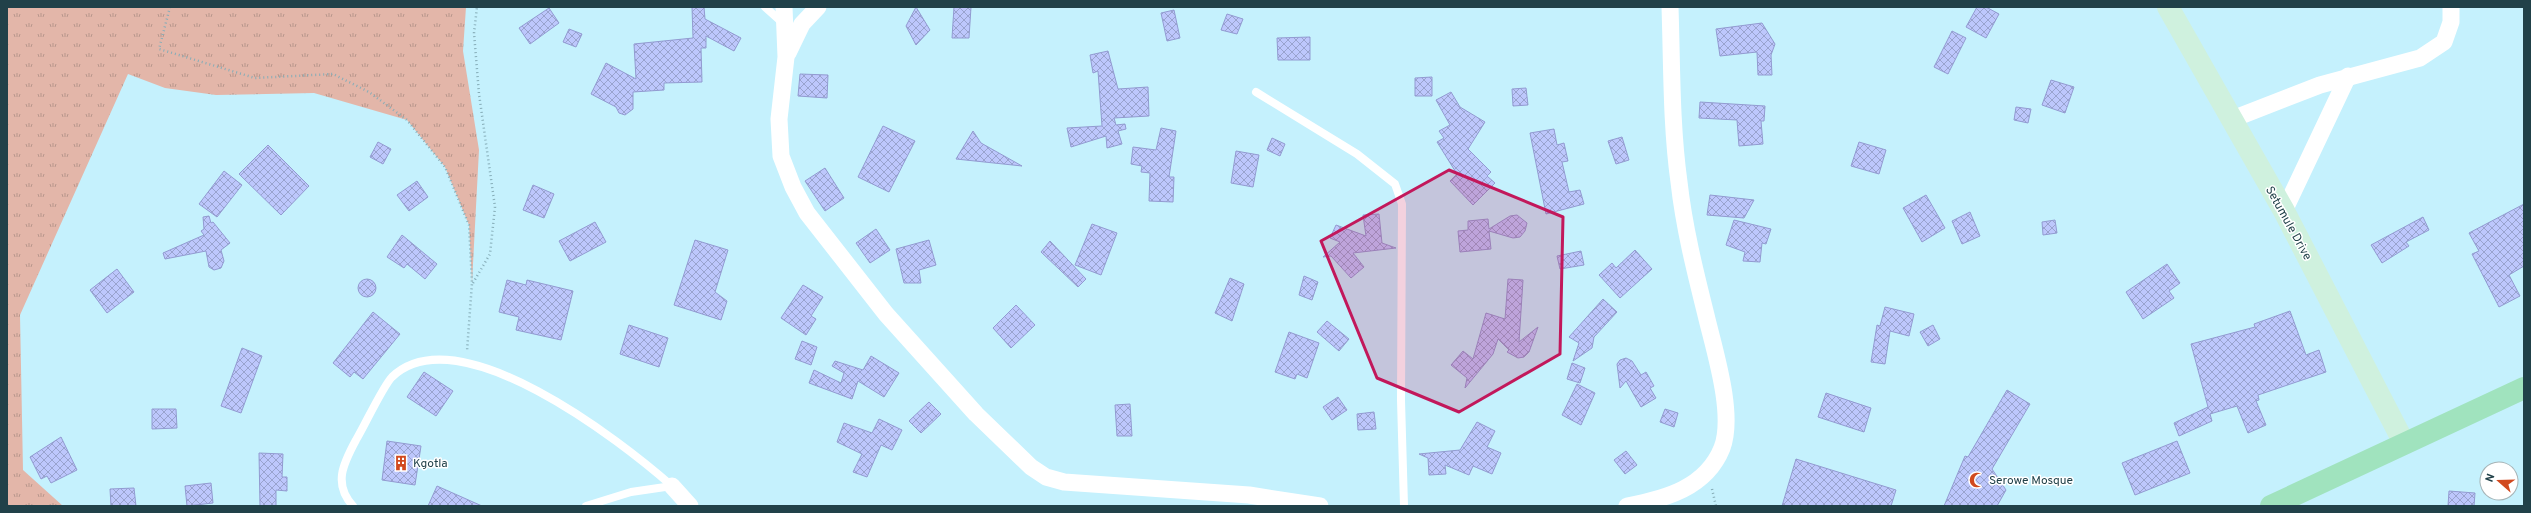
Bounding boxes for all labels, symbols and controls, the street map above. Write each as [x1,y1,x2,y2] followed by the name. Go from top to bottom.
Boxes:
[2261,184,2315,263] street label: Setumule Drive
[392,454,410,472] building icon: Kgotla
[413,456,448,472] place label: Kgotla
[2479,461,2519,501] north arrow
[1968,471,1986,489] mosque icon: Serowe Mosque
[2483,472,2498,484] text: N
[1989,473,2073,489] place label: Serowe Mosque

